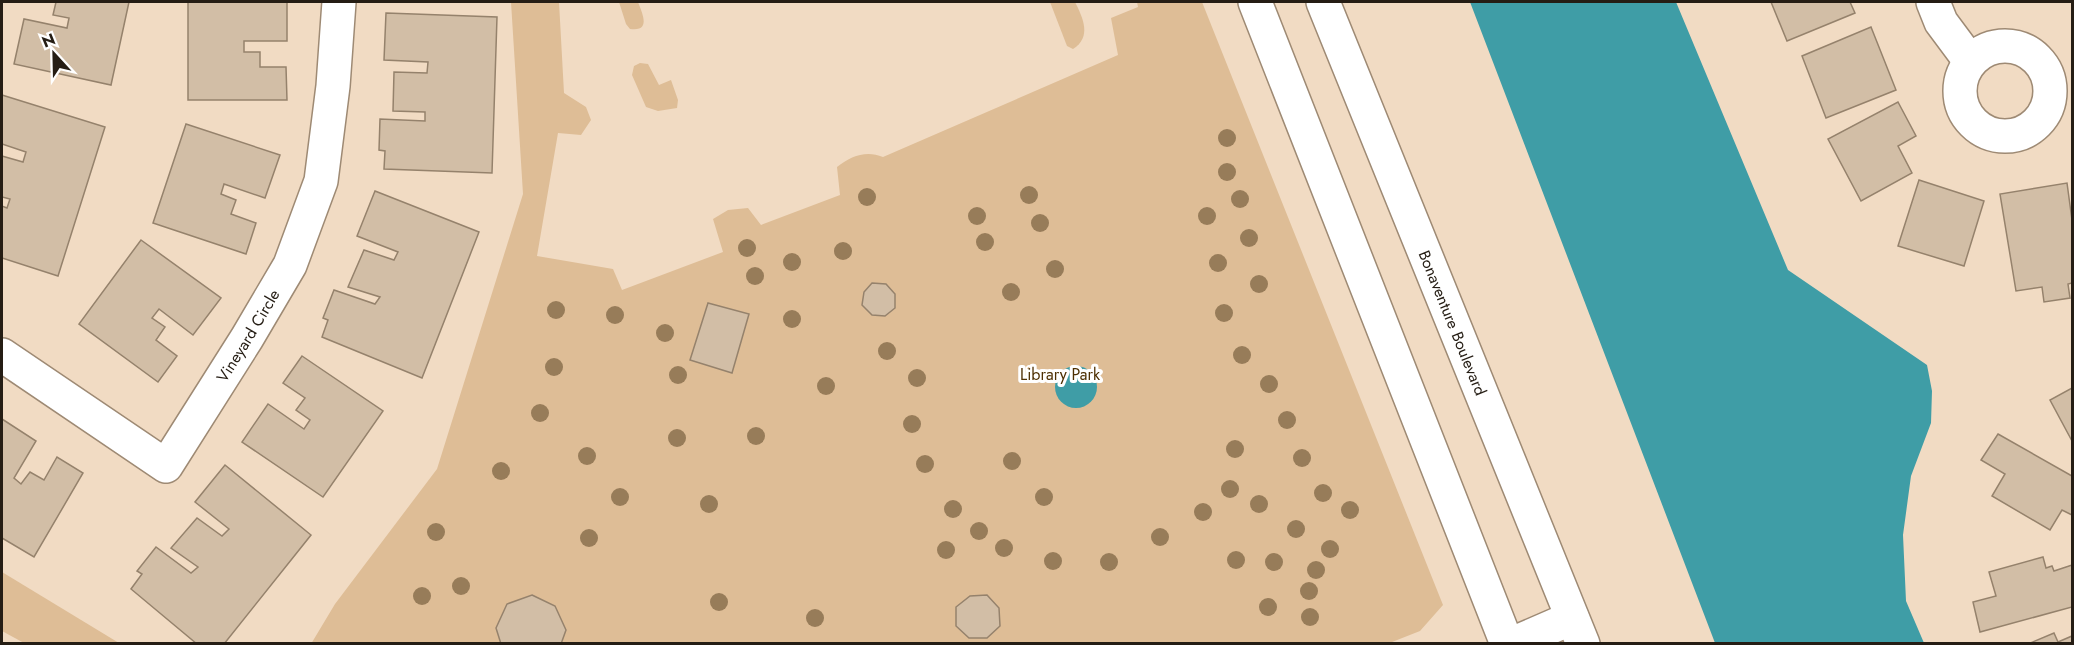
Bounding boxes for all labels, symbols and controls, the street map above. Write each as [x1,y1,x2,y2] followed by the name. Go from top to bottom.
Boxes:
[24,24,84,84] north arrow
[38,28,59,54] text: N
[1413,247,1493,399] street label: Bonaventure Boulevard
[210,285,285,387] street label: Vineyard Circle
[1020,363,1101,386] park label: Library Park

